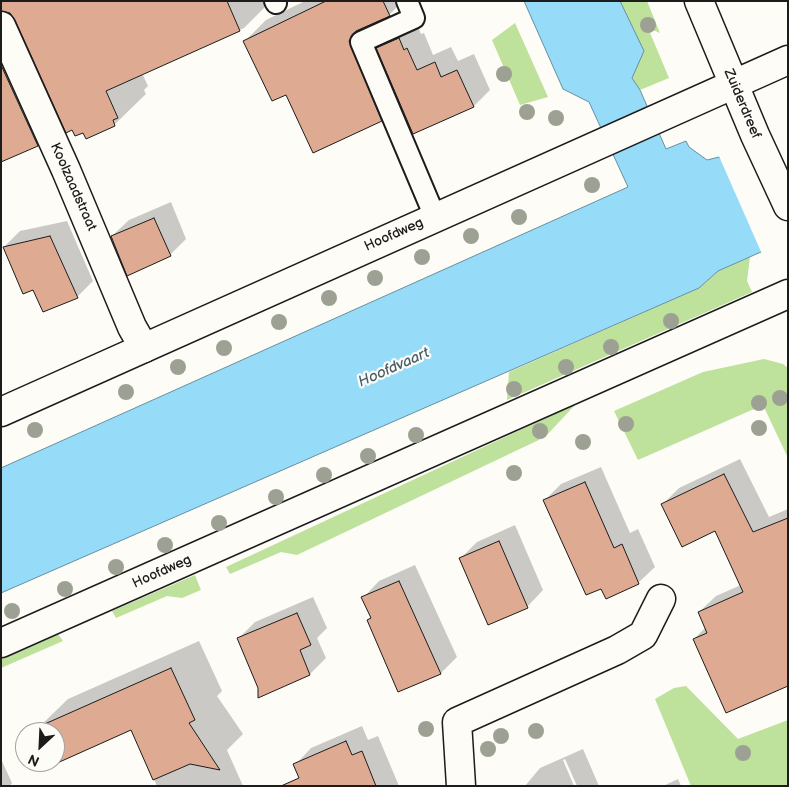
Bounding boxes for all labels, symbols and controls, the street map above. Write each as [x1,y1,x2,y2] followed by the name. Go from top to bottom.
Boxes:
[720,67,764,141] street label: Zuiderdreef
[46,140,100,234] street label: Koolzaadstraat
[362,215,426,255] street label: Hoofdweg
[356,344,432,392] water label: Hoofdvaart
[130,552,194,592] street label: Hoofdweg
[15,722,65,772] north arrow
[26,750,42,770] text: N

